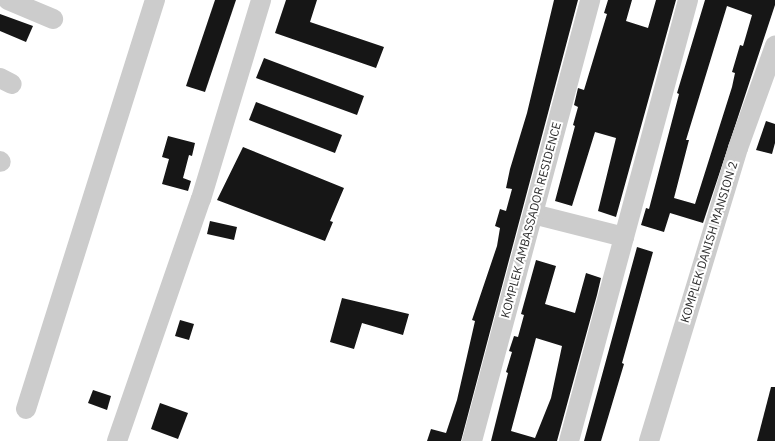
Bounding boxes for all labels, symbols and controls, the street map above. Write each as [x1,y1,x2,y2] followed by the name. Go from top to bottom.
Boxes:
[498,121,564,319] street label: KOMPLEK AMBASSADOR RESIDENCE
[678,159,740,325] street label: KOMPLEK DANISH MANSION 2

